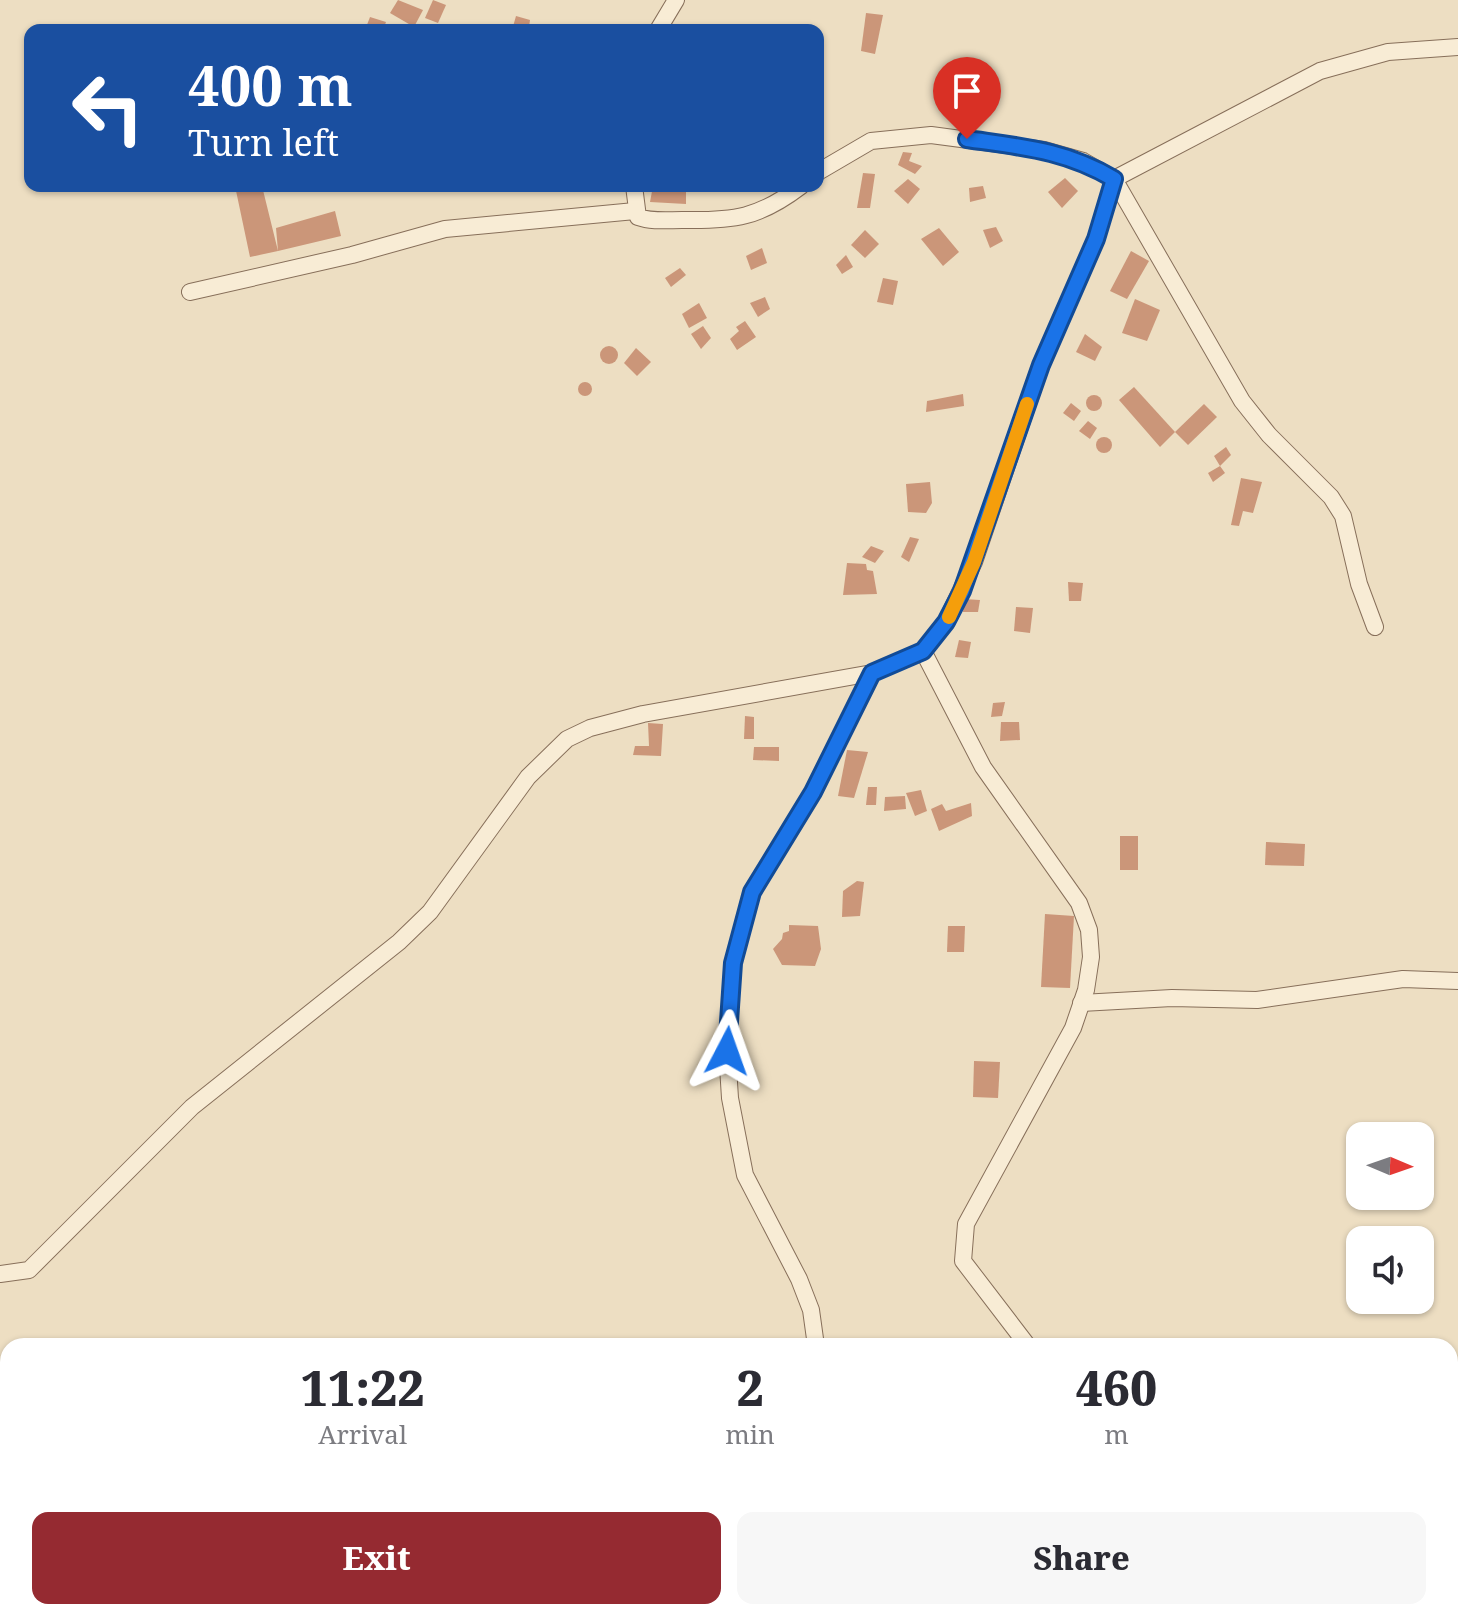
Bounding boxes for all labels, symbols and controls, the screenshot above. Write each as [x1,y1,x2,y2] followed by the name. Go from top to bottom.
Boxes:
[188,46,353,122] text: 400 m
[56,56,160,160] icon: left
[933,57,1001,139] pin
[945,69,989,113] icon: arrive
[188,118,339,167] text: Turn left
[685,1009,769,1093] position arrow
[1346,1122,1434,1210] north arrow
[1346,1122,1434,1314] map controls
[1346,1226,1434,1314] button: sound
[301,1355,425,1420] text: 11:22
[736,1355,764,1420] text: 2
[1076,1355,1157,1420] text: 460
[318,1416,407,1452] text: Arrival
[725,1416,775,1452] text: min
[1104,1416,1129,1452] text: m
[32,1512,721,1604] button: Exit
[737,1512,1426,1604] button: Share

